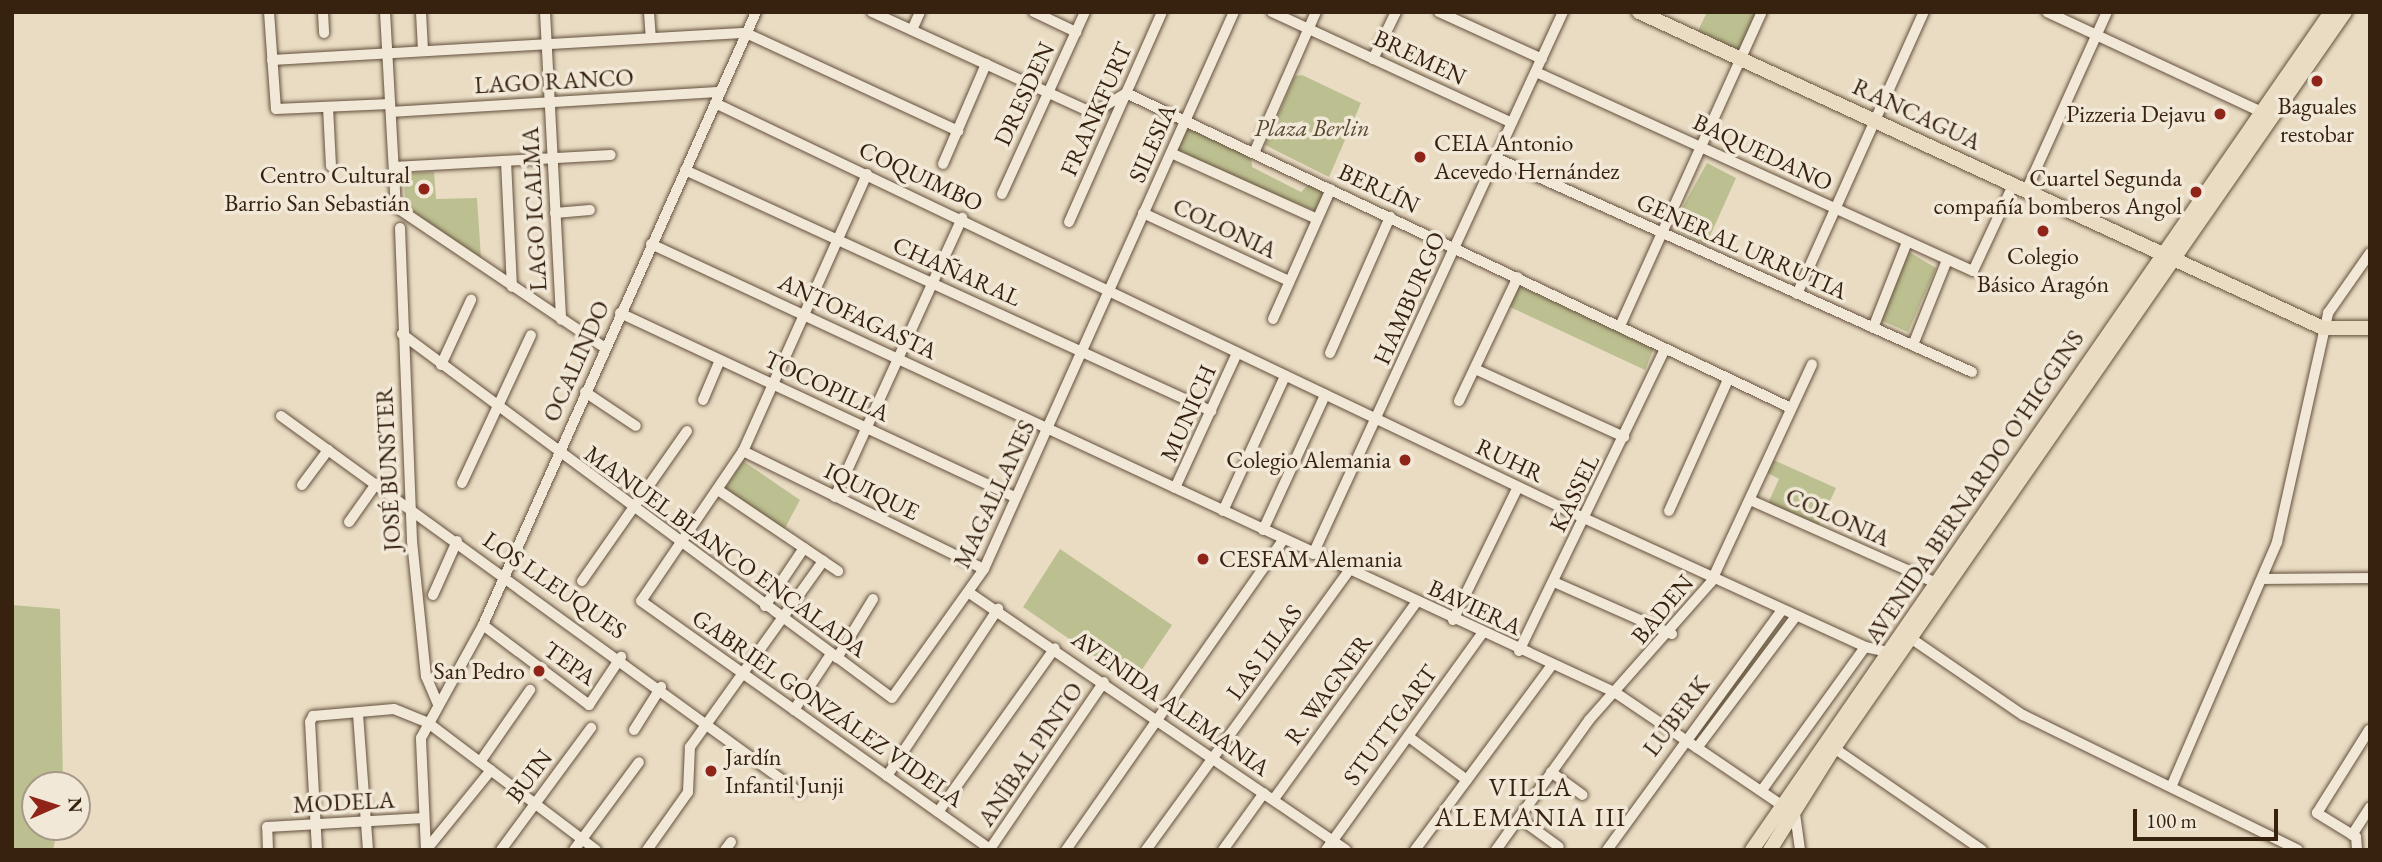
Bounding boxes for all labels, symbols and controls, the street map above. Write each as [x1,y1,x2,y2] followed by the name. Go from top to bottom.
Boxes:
[1369,23,1471,91] street label: BREMEN
[988,38,1060,150] street label: DRESDEN
[1054,38,1138,180] street label: FRANKFURT
[474,62,634,100] street label: LAGO RANCO
[1848,72,1986,156] street label: RANCAGUA
[2309,73,2325,89] marker: Baguales restobar
[2277,92,2357,148] place label: Baguales restobar
[1122,99,1182,187] street label: SILESIA
[2066,100,2206,128] place label: Pizzeria Dejavu
[2212,106,2228,122] marker: Pizzeria Dejavu
[1689,107,1837,197] street label: BAQUEDANO
[1254,114,1370,142] park label: Plaza Berlin
[515,126,553,292] street label: LAGO ICALMA
[1434,129,1619,185] place label: CEIA Antonio Acevedo Hernández
[854,135,988,217] street label: COQUIMBO
[1412,149,1428,165] marker: CEIA Antonio Acevedo Hernández
[1334,157,1424,219] street label: BERLÍN
[224,161,410,217] place label: Centro Cultural Barrio San Sebastián
[1934,164,2182,220] place label: Cuartel Segunda compañía bomberos Angol
[416,181,432,197] marker: Centro Cultural Barrio San Sebastián
[2188,184,2204,200] marker: Cuartel Segunda compañía bomberos Angol
[1632,187,1852,305] street label: GENERAL URRUTIA
[1168,191,1282,265] street label: COLONIA
[2035,223,2051,239] marker: Colegio Básico Aragón
[1367,227,1451,369] street label: HAMBURGO
[888,230,1026,312] street label: CHAÑARAL
[1977,242,2109,298] place label: Colegio Básico Aragón
[774,267,942,365] street label: ANTOFAGASTA
[536,296,616,426] street label: OCALINDO
[1858,325,2090,649] street label: AVENIDA BERNARDO O'HIGGINS
[760,344,894,428] street label: TOCOPILLA
[1154,360,1222,466] street label: MUNICH
[369,386,407,552] street label: JOSÉ BUNSTER
[947,415,1041,573] street label: MAGALLANES
[1472,432,1548,488] street label: RUHR
[579,439,873,663] street label: MANUEL BLANCO ENCALADA
[1226,446,1391,474] place label: Colegio Alemania
[1543,449,1605,537] street label: KASSEL
[1397,452,1413,468] marker: Colegio Alemania
[820,456,924,526] street label: IQUIQUE
[1781,481,1895,553] street label: COLONIA
[478,525,632,645] street label: LOS LLEUQUES
[1219,545,1402,573] place label: CESFAM Alemania
[1193,549,1213,569] marker: CESFAM Alemania
[1625,569,1699,649] street label: BADEN
[1424,573,1526,641] street label: BAVIERA
[1220,599,1308,705] street label: LAS LILAS
[687,603,969,813] street label: GABRIEL GONZÁLEZ VIDELA
[1066,624,1276,782] street label: AVENIDA ALEMANIA
[1278,628,1378,750] street label: R. WAGNER
[538,635,602,691] street label: TEPA
[434,657,525,685] place label: San Pedro
[1337,659,1443,791] street label: STUTTGART
[531,663,547,679] marker: San Pedro
[1637,670,1715,762] street label: LUBERK
[971,676,1089,832] street label: ANÍBAL PINTO
[725,743,844,799] place label: Jardín Infantil Junji
[500,744,558,808] street label: BUIN
[703,763,719,779] marker: Jardín Infantil Junji
[21,771,91,841] north arrow
[1436,772,1626,834] district label: VILLA ALEMANIA III
[292,785,396,819] street label: MODELA
[2137,796,2282,840] scale bar
[63,797,88,813] text: N
[2146,807,2197,834] text: 100 m

